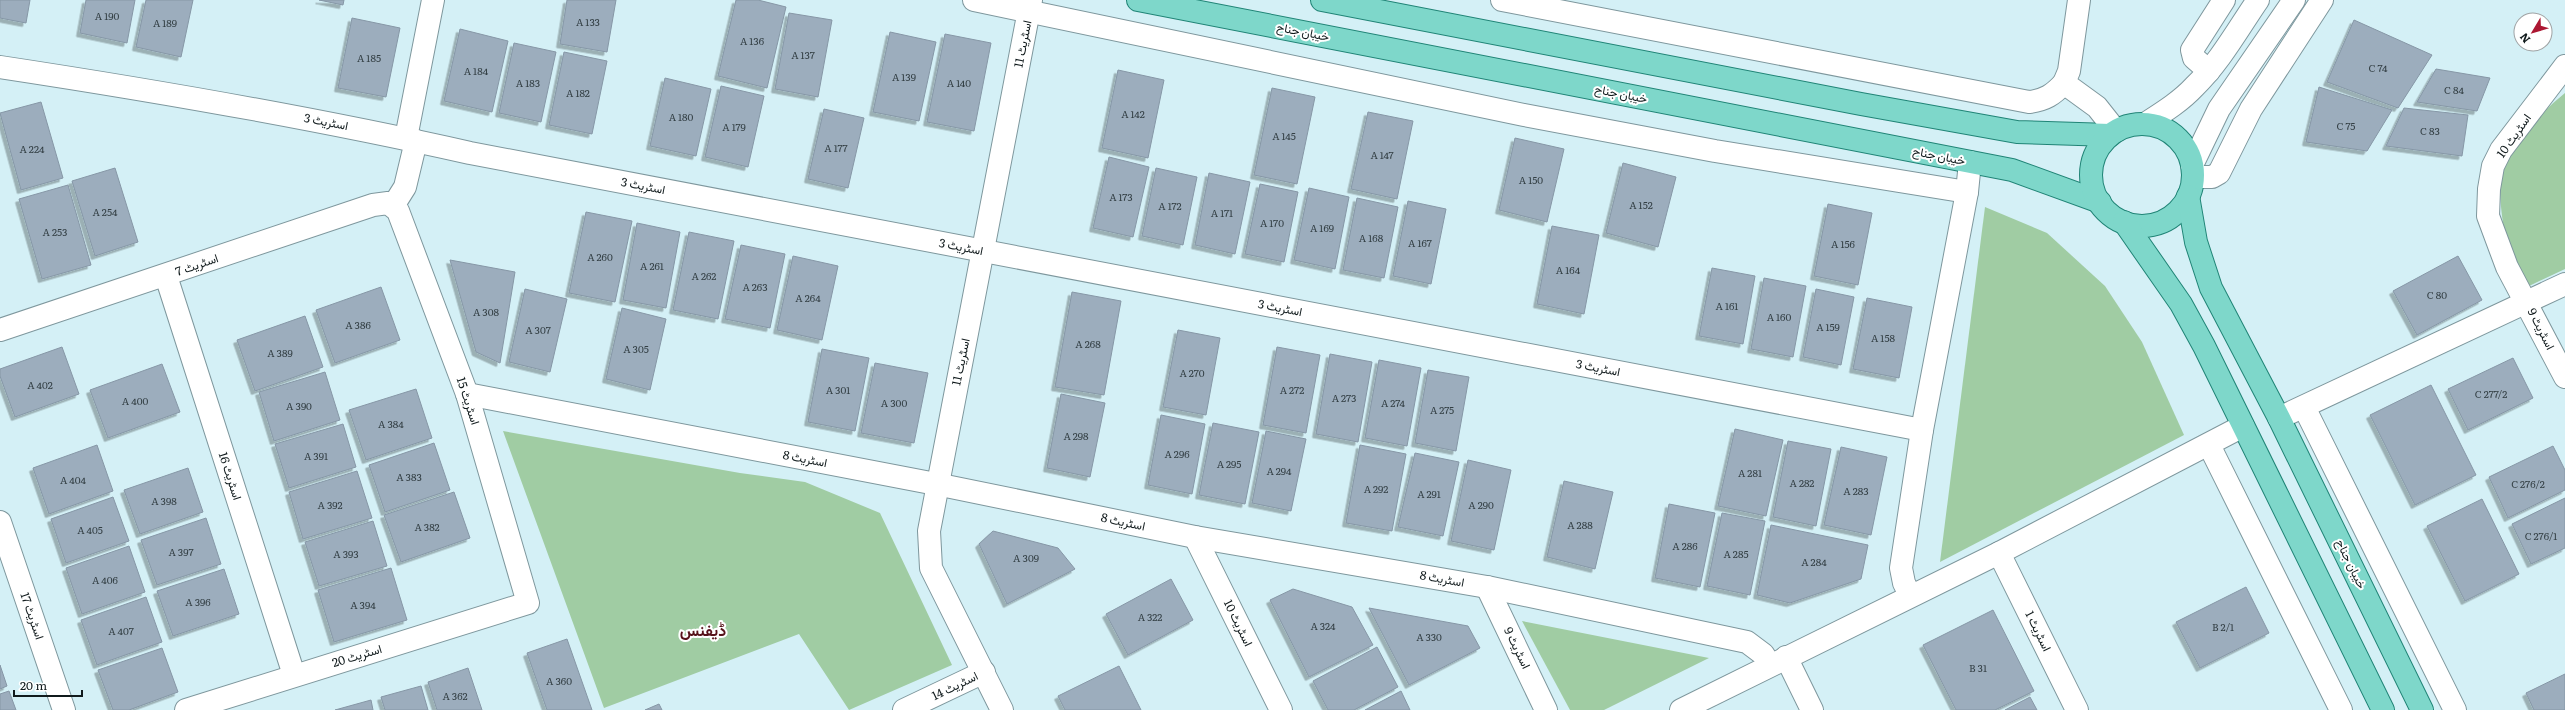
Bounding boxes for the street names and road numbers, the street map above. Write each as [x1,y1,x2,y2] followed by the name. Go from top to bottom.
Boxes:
[1275,17,1331,46] street label: خیبان جناح
[1009,19,1035,69] street label: اسٹریٹ 11
[1593,79,1649,108] street label: خیبان جناح
[303,108,350,134] street label: اسٹریٹ 3
[2491,110,2535,161] street label: اسٹریٹ 10
[1911,141,1967,170] street label: خیبان جناح
[620,172,667,198] street label: اسٹریٹ 3
[938,233,985,259] street label: اسٹریٹ 3
[173,248,221,280] street label: اسٹریٹ 7
[1257,294,1304,320] street label: اسٹریٹ 3
[2524,305,2560,352] street label: اسٹریٹ 9
[946,336,974,387] street label: اسٹریٹ 11
[1575,354,1622,380] street label: اسٹریٹ 3
[453,375,485,427] street label: اسٹریٹ 15
[781,445,829,471] street label: اسٹریٹ 8
[215,449,247,502] street label: اسٹریٹ 16
[1099,508,1147,534] street label: اسٹریٹ 8
[2331,536,2372,592] street label: خیبان جناح
[1419,565,1466,591] street label: اسٹریٹ 8
[16,590,49,642] street label: اسٹریٹ 17
[1220,596,1258,649] street label: اسٹریٹ 10
[2021,607,2056,654] street label: اسٹریٹ 1
[1500,624,1536,672] street label: اسٹریٹ 9
[330,639,384,671] street label: اسٹریٹ 20
[928,666,981,704] street label: اسٹریٹ 14

